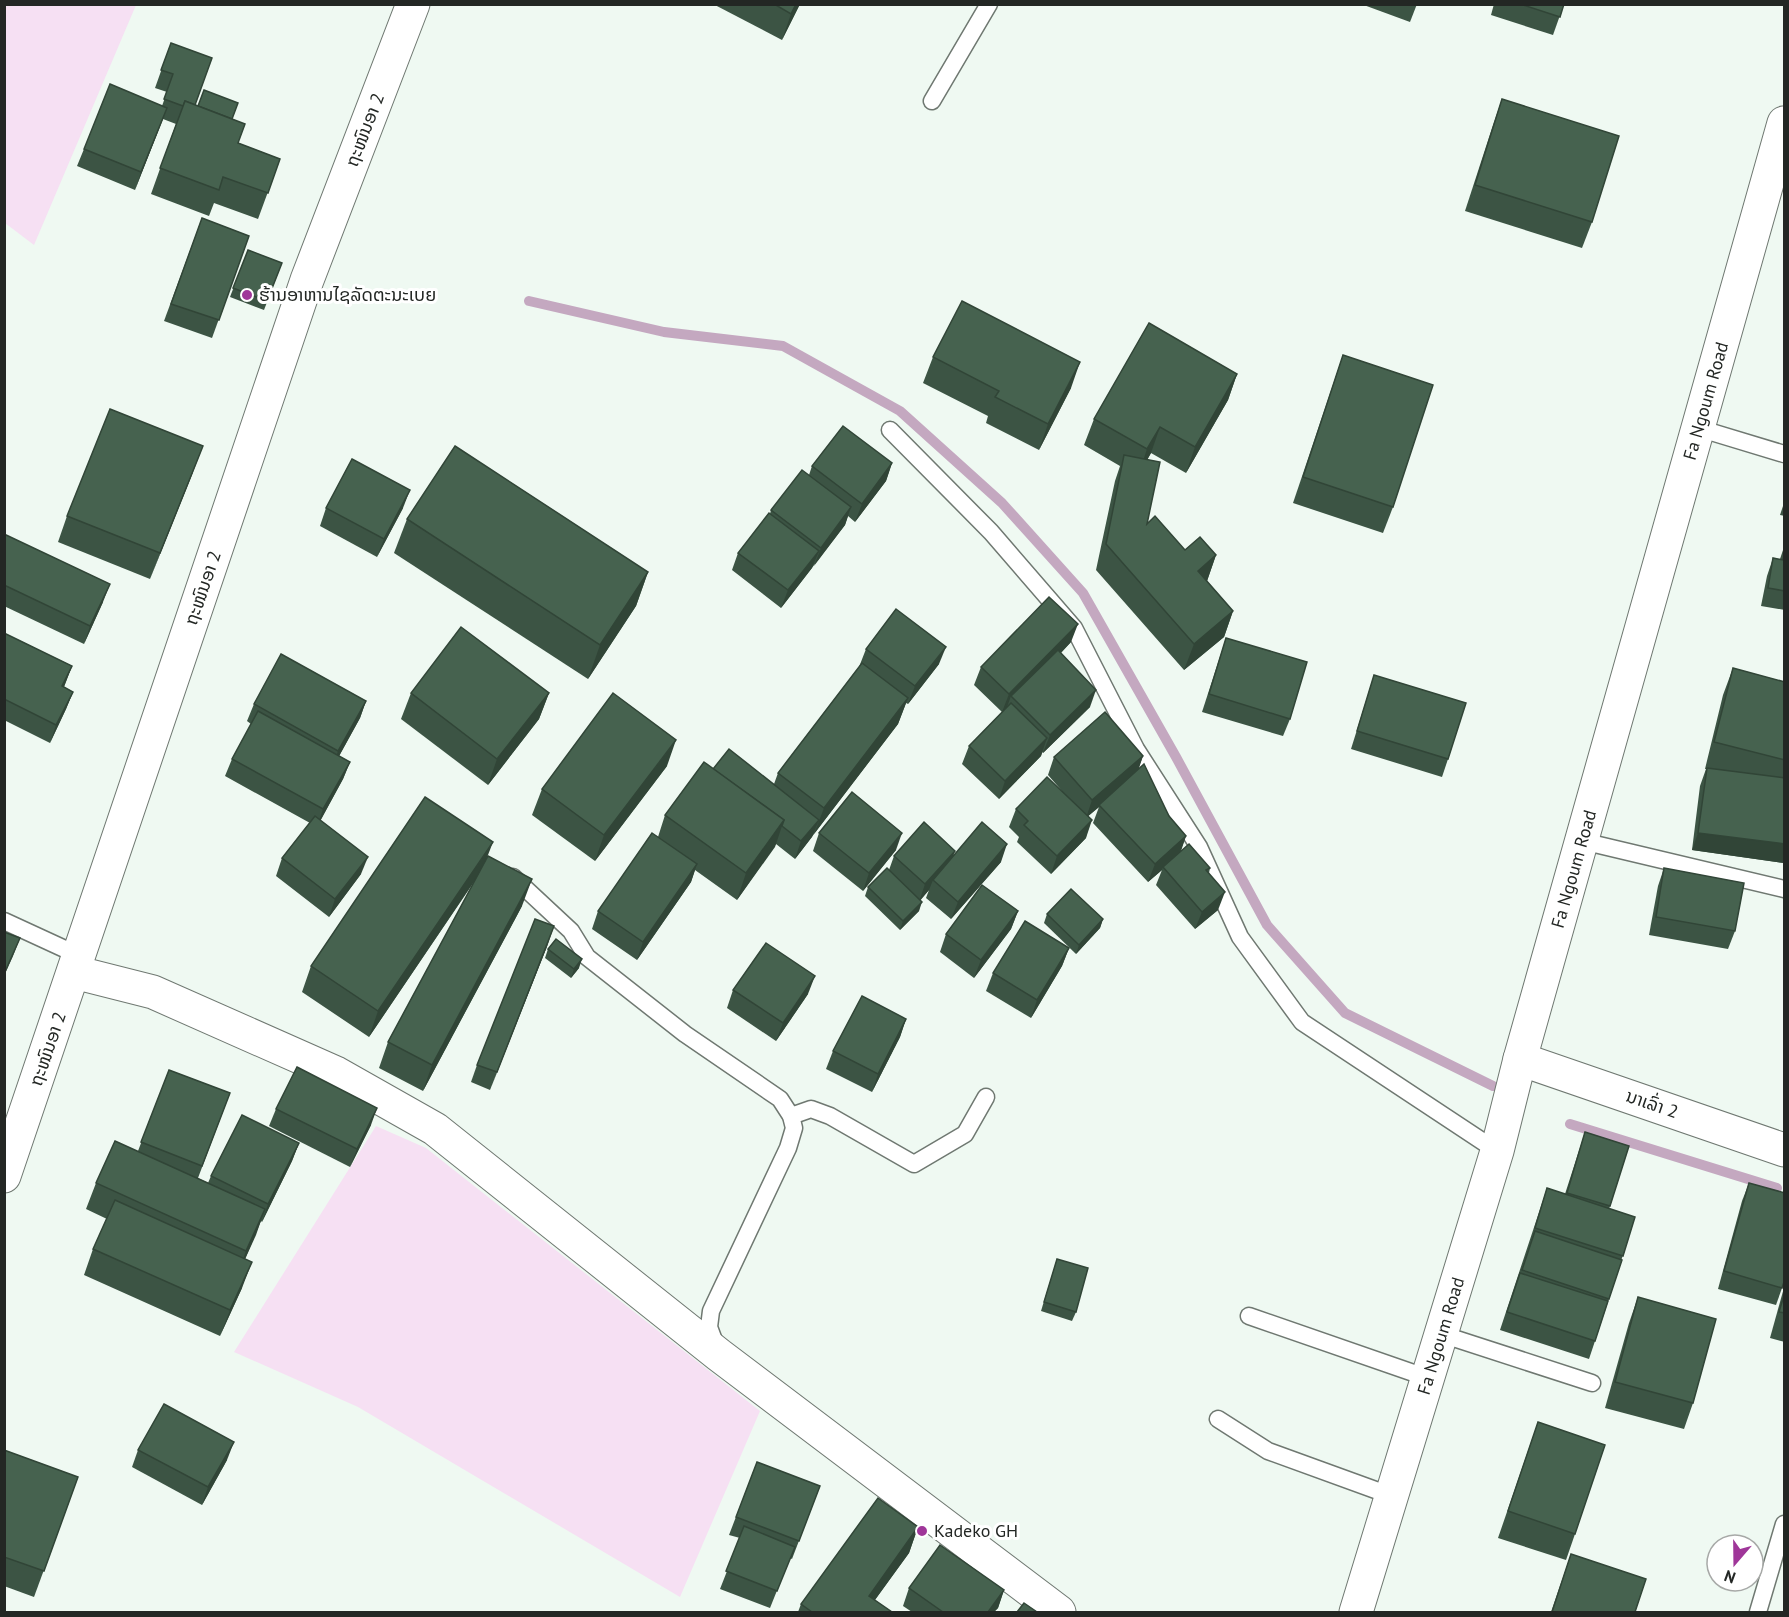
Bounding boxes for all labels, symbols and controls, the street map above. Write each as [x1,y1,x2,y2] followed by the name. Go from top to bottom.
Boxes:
[340,90,389,170] street label: ຖະໜົນອາ 2
[259,283,436,306] place label: ຮ້ານອາຫານໄຊລັດຕະນະເບຍ
[240,288,254,302] marker: ຮ້ານອາຫານໄຊລັດຕະນະເບຍ
[1678,339,1733,463] street label: Fa Ngoum Road
[179,548,226,628] street label: ຖະໜົນອາ 2
[1546,807,1601,931] street label: Fa Ngoum Road
[24,1009,71,1089] street label: ຖະໜົນອາ 2
[1623,1083,1682,1123] street label: ນາເລົ່າ 2
[1412,1274,1469,1397] street label: Fa Ngoum Road
[934,1519,1018,1542] place label: Kadeko GH
[915,1524,929,1538] marker: Kadeko GH
[1705,1533,1765,1593] north arrow
[1722,1566,1738,1588] text: N

